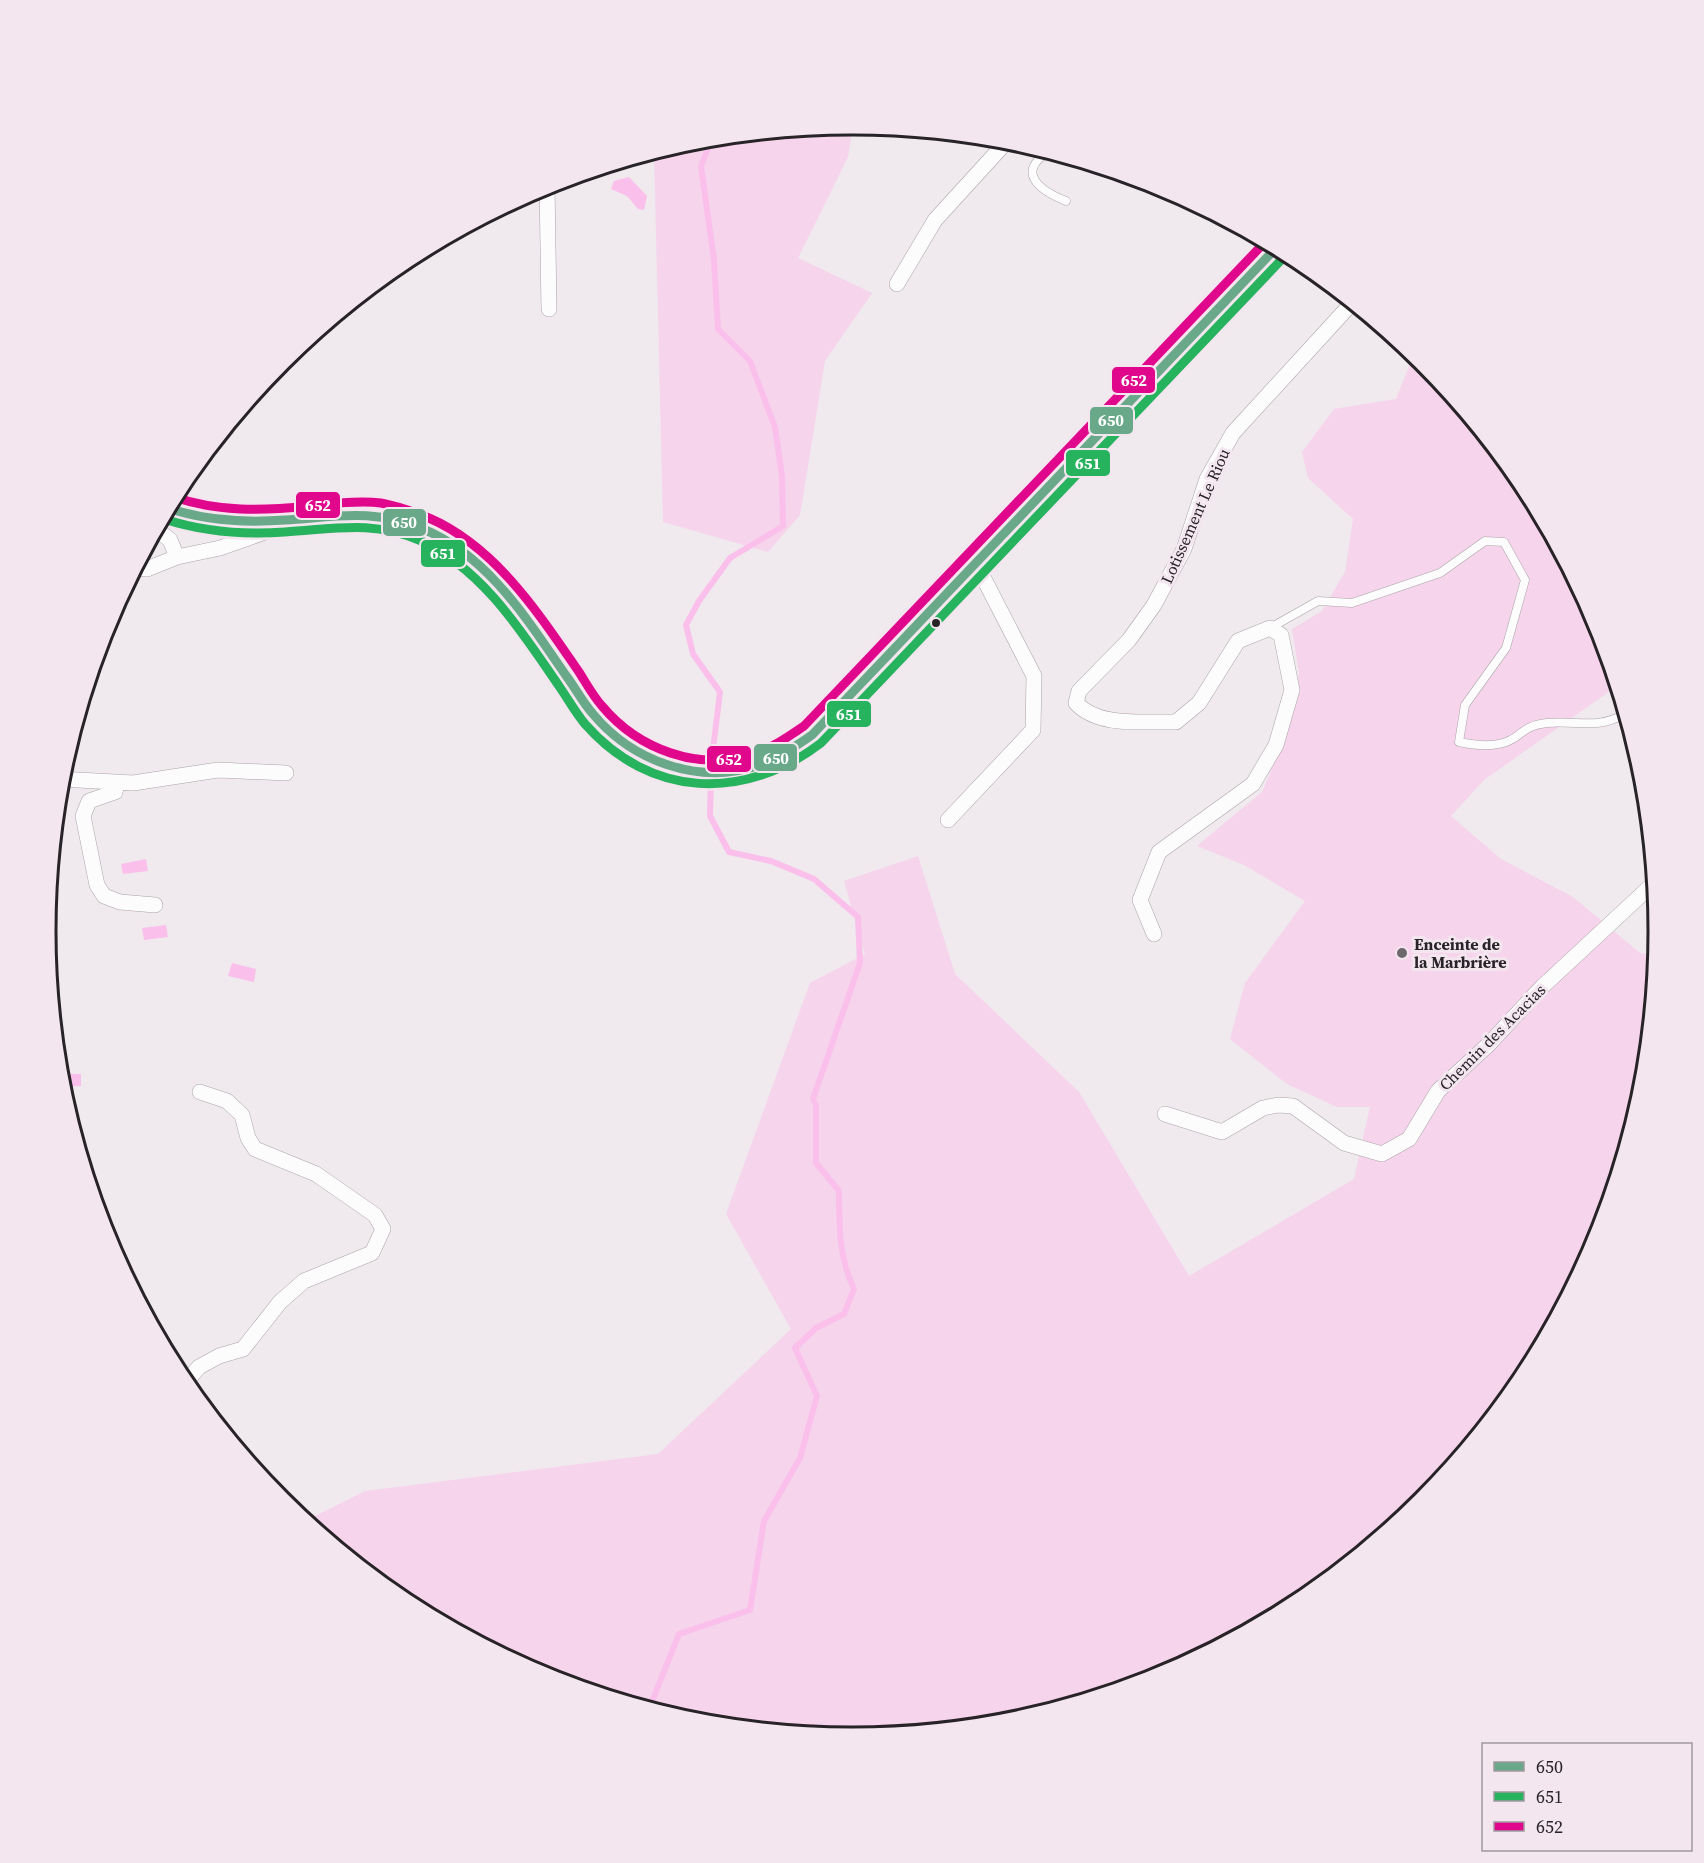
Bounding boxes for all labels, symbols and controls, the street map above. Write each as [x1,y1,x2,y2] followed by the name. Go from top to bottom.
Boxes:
[1111,366,1156,394] line badge: 652
[1121,369,1147,391] text: 652
[1089,406,1134,435] line badge: 650
[1098,409,1124,431] text: 650
[1155,445,1235,587] street label: Lotissement Le Riou
[1065,449,1111,477] line badge: 651
[1075,452,1101,474] text: 651
[295,491,341,519] line badge: 652
[305,494,331,516] text: 652
[382,508,427,537] line badge: 650
[391,511,417,533] text: 650
[420,539,466,568] line badge: 651
[430,542,456,564] text: 651
[930,617,942,629] unlabelled marker
[826,700,872,728] line badge: 651
[836,703,862,725] text: 651
[753,743,798,772] line badge: 650
[706,745,752,773] line badge: 652
[763,747,789,769] text: 650
[716,748,742,770] text: 652
[1414,933,1507,973] place label: Enceinte de la Marbrière
[1395,946,1409,960] marker: Enceinte de la Marbrière
[1434,979,1550,1095] street label: Chemin des Acacias
[1482,1743,1692,1851] legend
[1536,1754,1563,1779] text: 650
[1536,1784,1563,1809] text: 651
[1536,1814,1563,1839] text: 652

